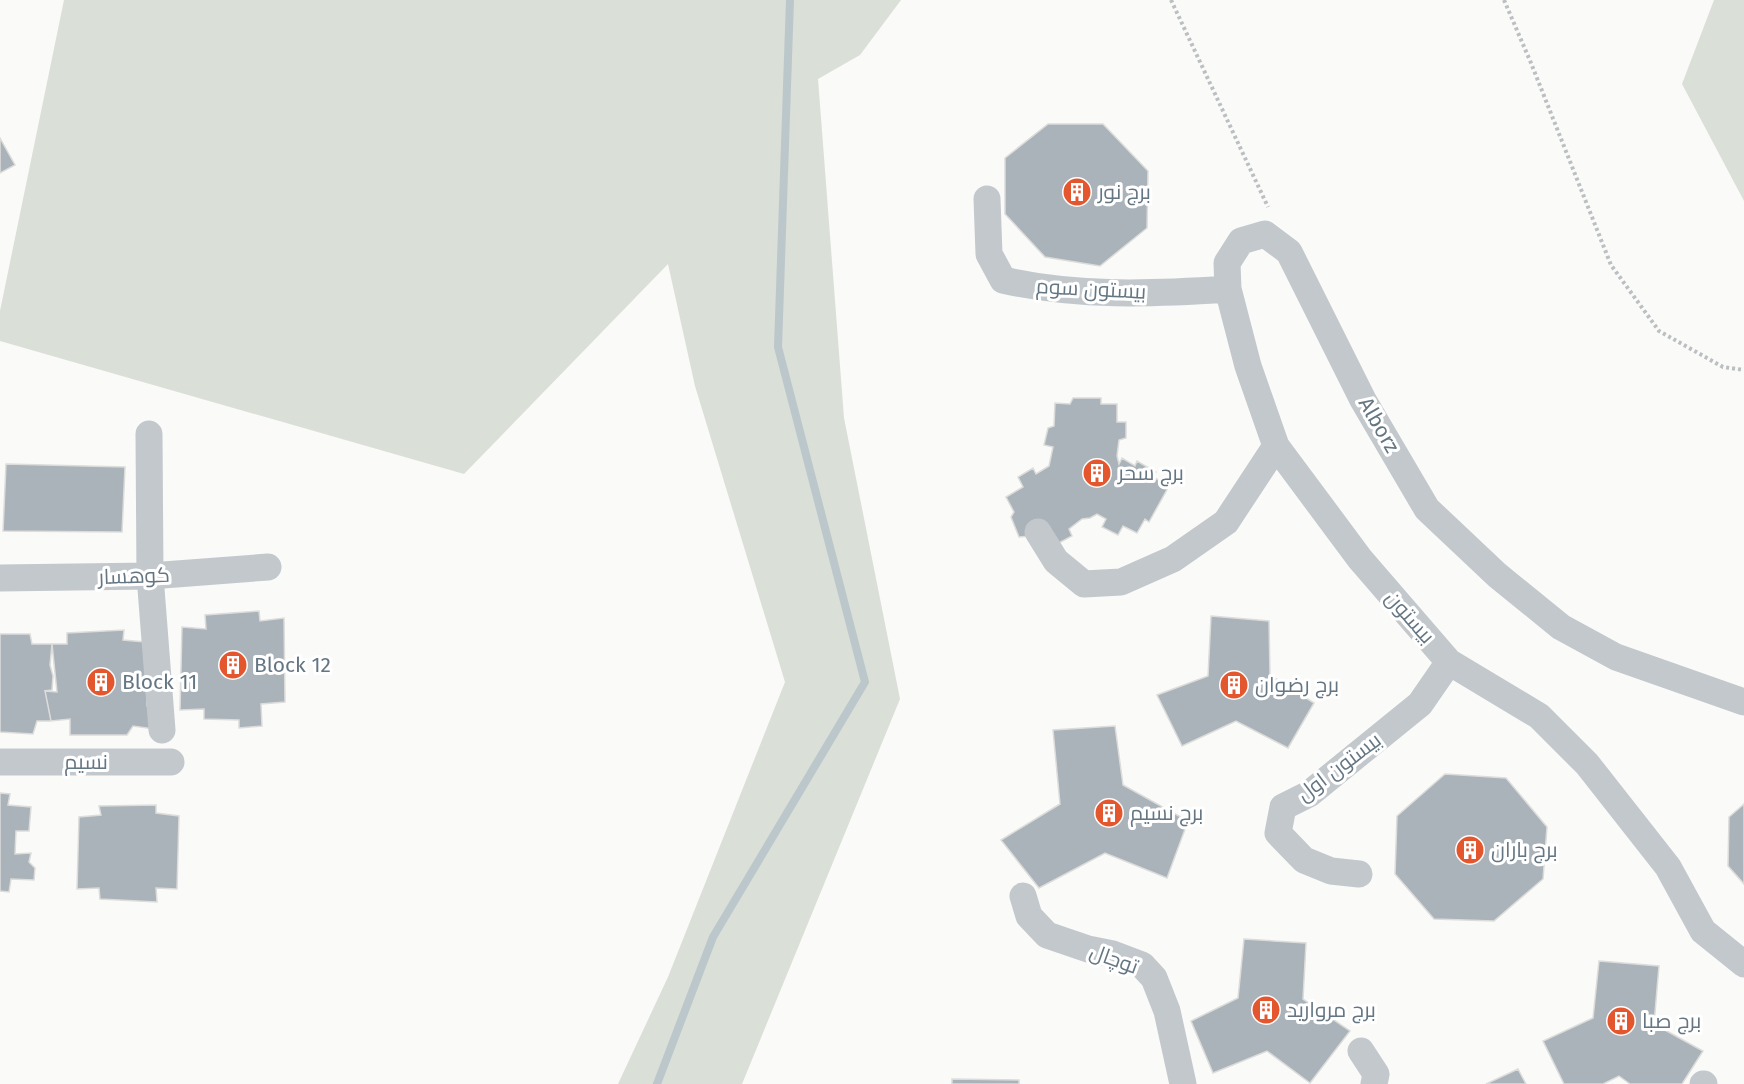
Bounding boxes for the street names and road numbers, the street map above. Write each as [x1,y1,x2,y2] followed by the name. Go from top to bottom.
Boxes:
[1035,273,1147,306] street label: بیستون سوم
[1353,393,1405,457] street label: Alborz
[97,562,170,590] street label: کوهسار
[1380,585,1440,649] street label: بیستون
[1292,727,1386,807] street label: بیستون اول
[64,749,108,776] street label: نسیم
[1086,938,1142,981] street label: توچال

